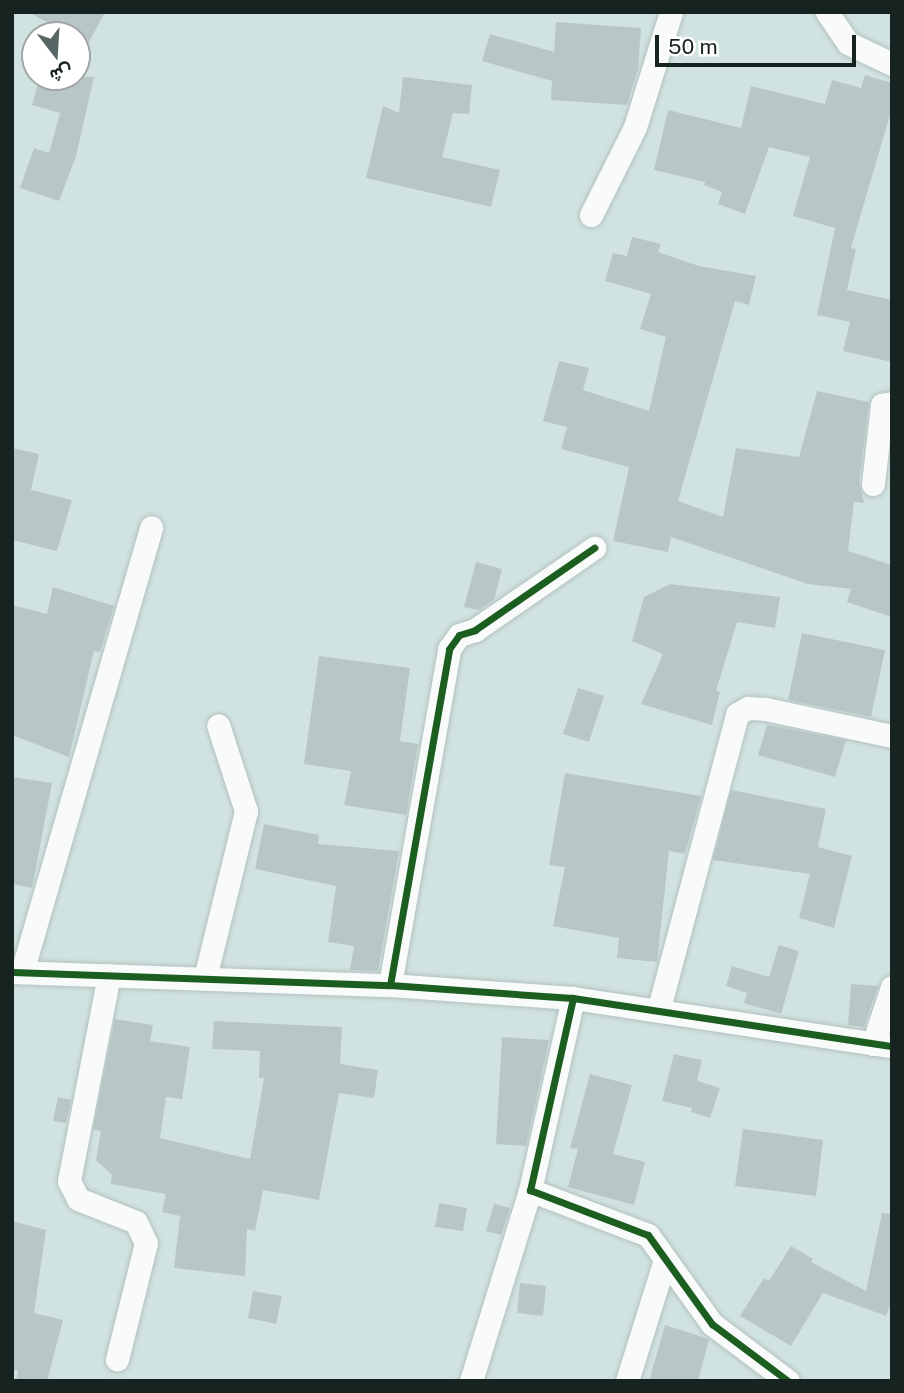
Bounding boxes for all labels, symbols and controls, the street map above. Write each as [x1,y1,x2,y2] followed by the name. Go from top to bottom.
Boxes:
[21,21,91,91] north arrow
[659,21,860,65] scale bar
[668,34,718,59] text: 50 m
[47,60,76,88] text: ش

